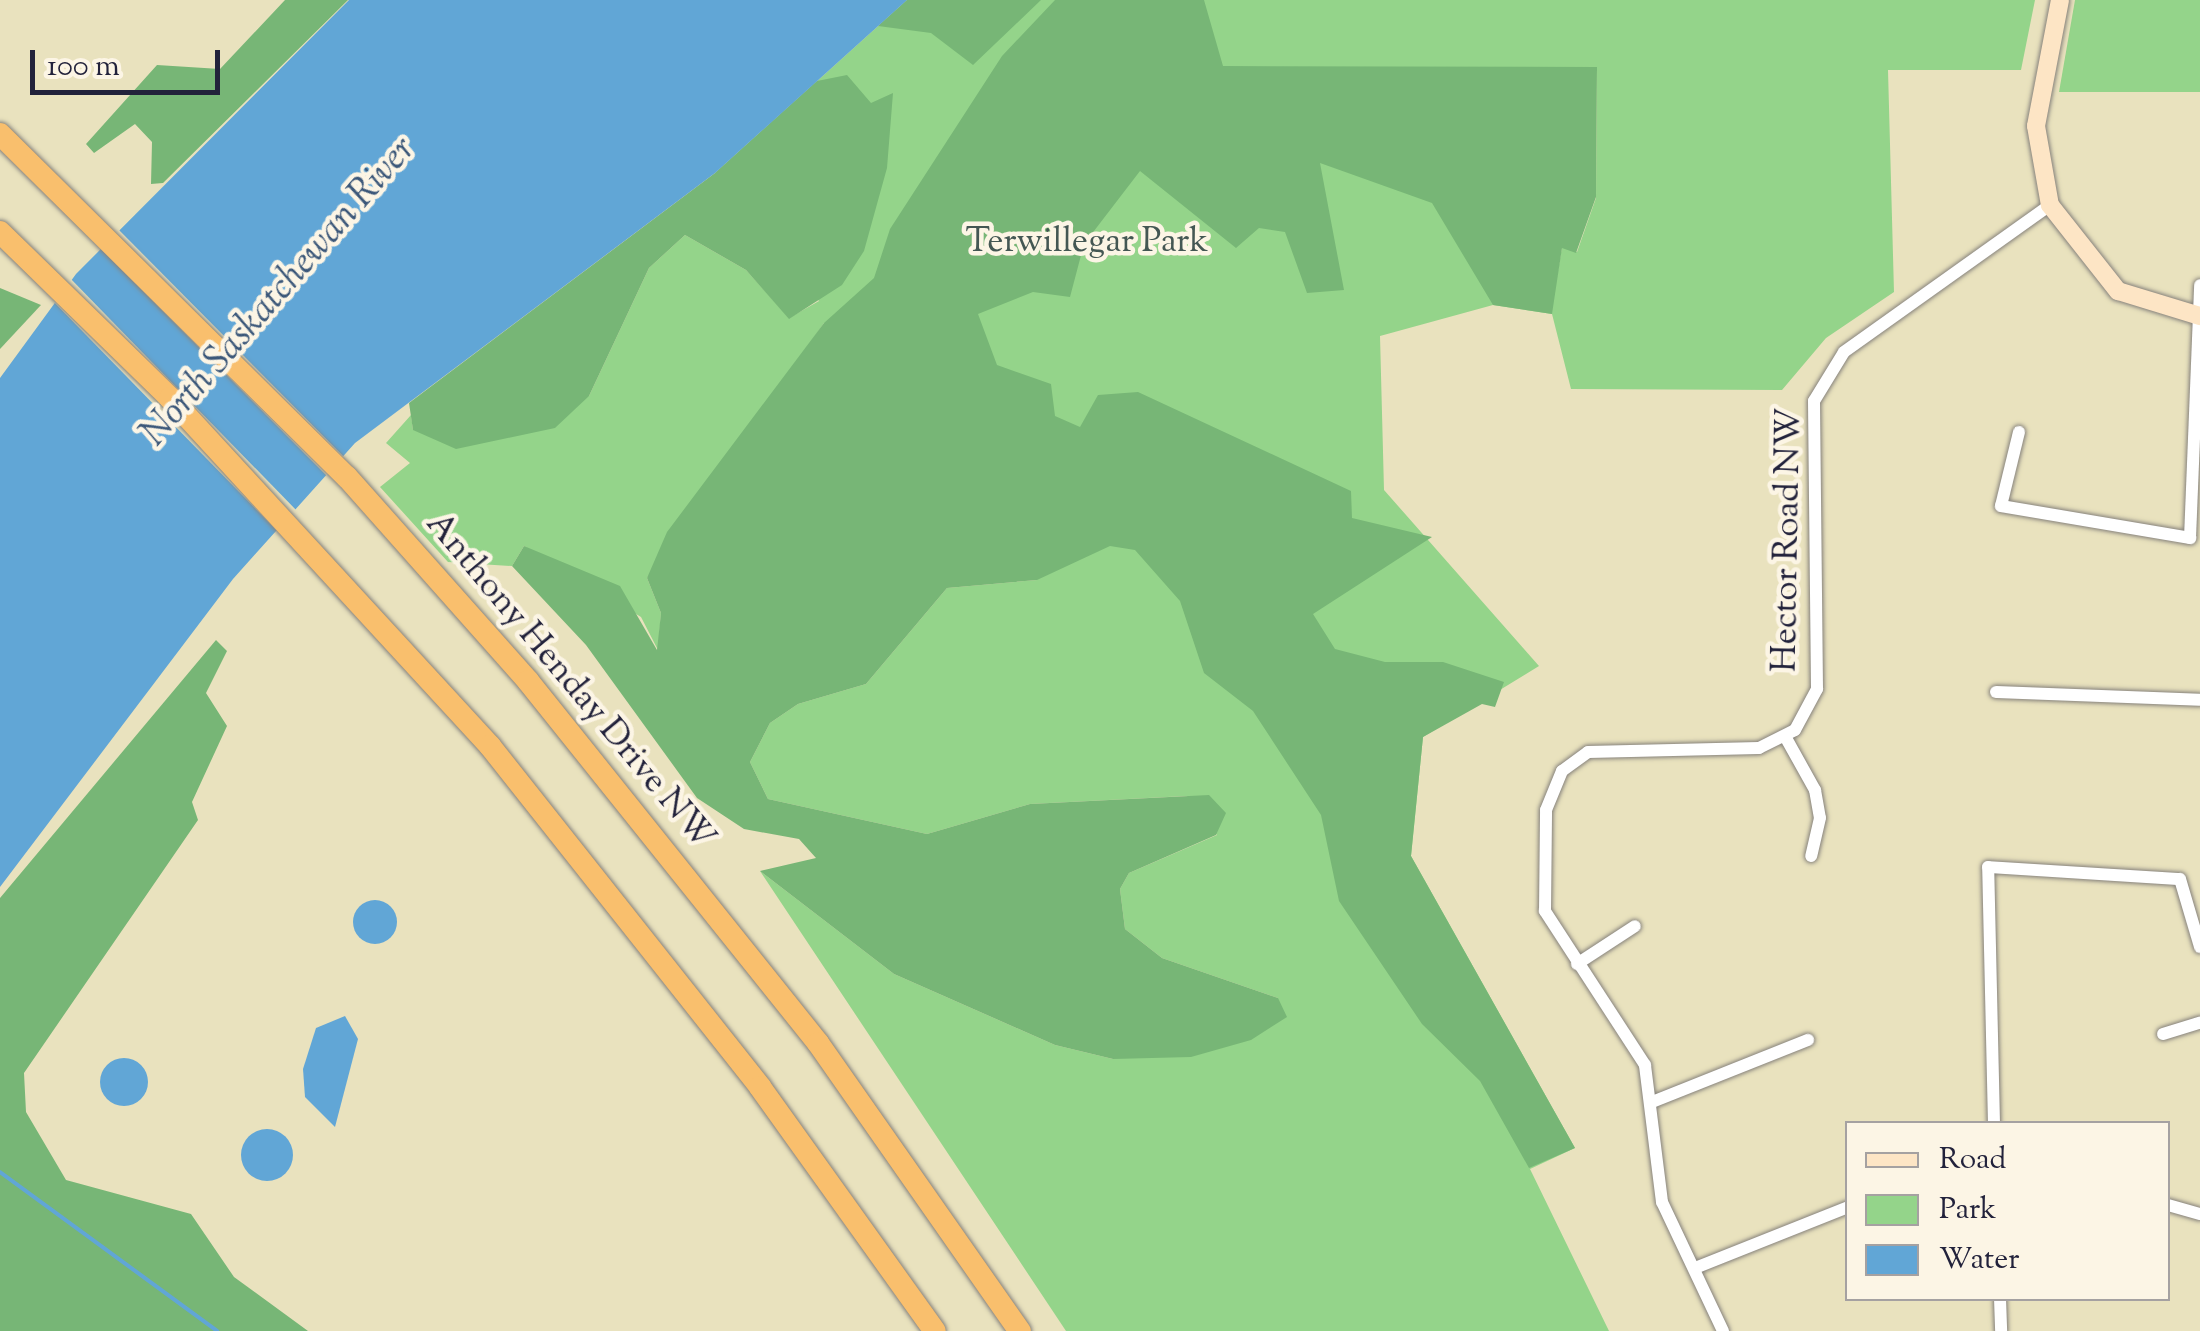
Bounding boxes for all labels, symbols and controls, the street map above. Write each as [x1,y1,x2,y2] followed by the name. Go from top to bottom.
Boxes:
[35,30,225,92] scale bar
[47,46,120,89] text: 100 m
[133,129,427,457] water label: North Saskatchewan River
[966,222,1208,264] park label: Terwillegar Park
[1766,408,1812,672] street label: Hector Road NW
[415,505,723,859] street label: Anthony Henday Drive NW
[1845,1121,2170,1301] legend
[1939,1139,2006,1182] text: Road
[1939,1189,1996,1232] text: Park
[1939,1239,2020,1282] text: Water

